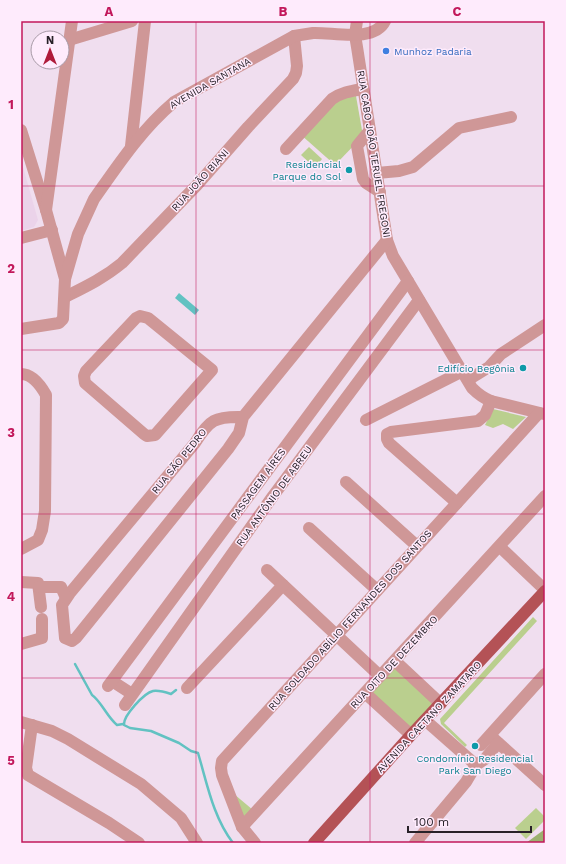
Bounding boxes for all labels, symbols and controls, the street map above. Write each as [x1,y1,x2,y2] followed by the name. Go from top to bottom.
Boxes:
[105,4,114,19] text: A
[279,4,288,19] text: B
[453,4,462,19] text: C
[30,30,70,70] north arrow
[46,34,54,47] text: N
[381,46,391,56] marker: Munhoz Padaria
[394,46,472,57] place label: Munhoz Padaria
[168,55,253,111] street label: AVENIDA SANTANA
[355,70,393,238] street label: RUA CABO JOÃO TERUEL FREGONI
[8,97,14,112] text: 1
[169,147,231,213] street label: RUA JOÃO BIANI
[273,159,341,182] place label: Residencial Parque do Sol
[344,165,354,175] marker: Residencial Parque do Sol
[7,261,15,276] text: 2
[437,363,515,374] place label: Edifício Begônia
[518,363,528,373] marker: Edifício Begônia
[7,425,15,440] text: 3
[149,426,209,496] street label: RUA SÃO PEDRO
[234,444,314,548] street label: RUA ANTÔNIO DE ABREU
[228,446,288,522] street label: PASSAGEM AÍRES
[266,528,434,712] street label: RUA SOLDADO ABÍLIO FERNANDES DOS SANTOS
[7,589,16,604] text: 4
[348,613,440,711] street label: RUA OITO DE DEZEMBRO
[374,659,484,775] street label: AVENIDA CAETANO ZAMATARO
[470,741,480,751] marker: Condomínio Residencial Park San Diego
[7,753,15,768] text: 5
[416,753,534,776] place label: Condomínio Residencial Park San Diego
[408,808,531,834] scale bar
[414,815,449,829] text: 100 m

